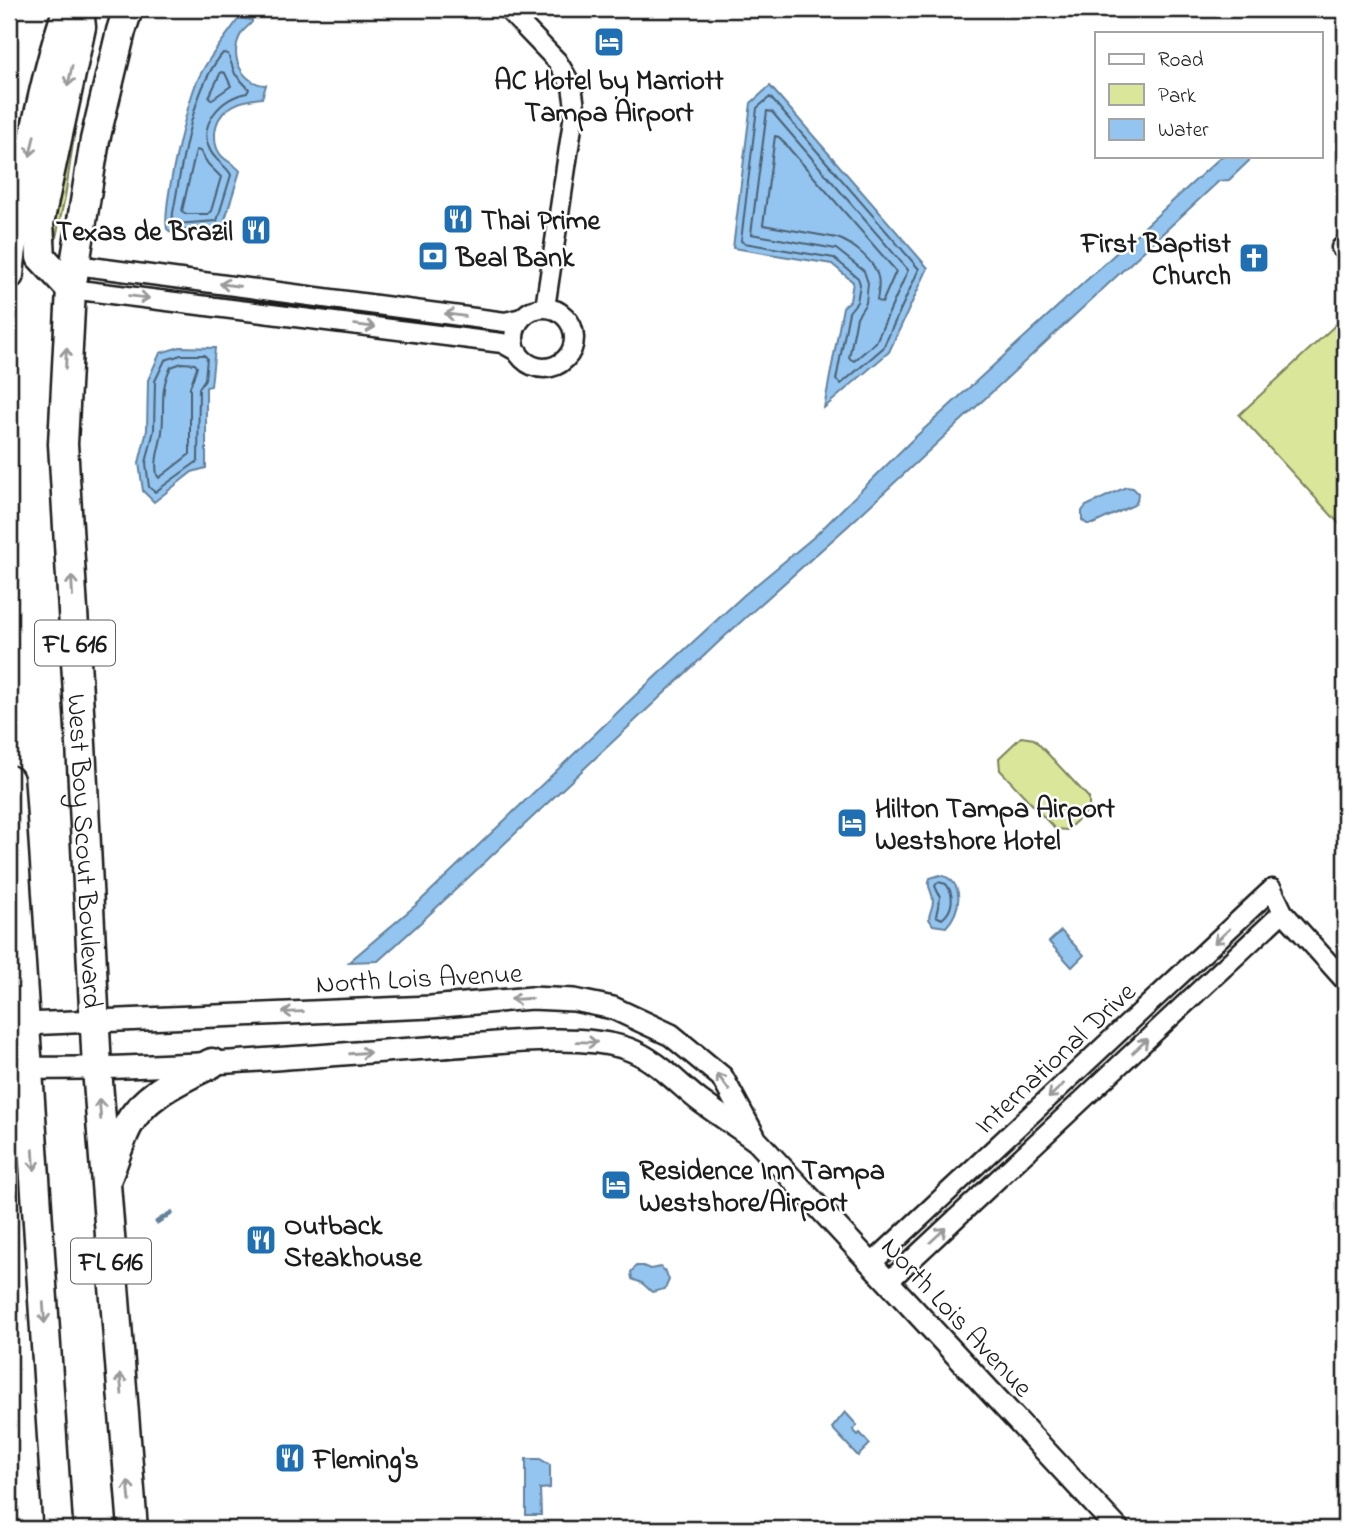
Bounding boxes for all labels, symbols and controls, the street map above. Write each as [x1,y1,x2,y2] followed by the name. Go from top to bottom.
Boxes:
[592,25,626,59] hotel icon: AC Hotel by Marriott Tampa Airport
[1095,32,1322,158] legend
[1158,46,1204,76] text: Road
[494,62,724,135] place label: AC Hotel by Marriott Tampa Airport
[63,64,77,87] one-way arrow
[1158,82,1197,112] text: Park
[1158,116,1209,146] text: Water
[25,134,39,157] one-way arrow
[441,202,475,236] restaurant icon: Thai Prime
[481,202,601,243] place label: Thai Prime
[56,213,233,254] place label: Texas de Brazil
[239,213,273,247] restaurant icon: Texas de Brazil
[1079,225,1232,298] place label: First Baptist Church
[416,239,450,273] bank icon: Beal Bank
[454,239,575,280] place label: Beal Bank
[1237,241,1271,275] church icon: First Baptist Church
[219,278,241,291] one-way arrow
[127,291,150,304] one-way arrow
[444,308,467,321] one-way arrow
[353,320,376,333] one-way arrow
[60,347,73,370] one-way arrow
[65,574,78,597] one-way arrow
[35,621,115,666] road number: FL 616
[54,693,111,1010] street label: West Boy Scout Boulevard
[875,790,1115,863] place label: Hilton Tampa Airport Westshore Hotel
[835,806,869,840] hotel icon: Hilton Tampa Airport Westshore Hotel
[1214,927,1231,944] one-way arrow
[315,955,524,1006] street label: North Lois Avenue
[966,973,1147,1145] street label: International Drive
[509,993,532,1006] one-way arrow
[282,1006,305,1019] one-way arrow
[576,1035,599,1048] one-way arrow
[1131,1038,1149,1054] one-way arrow
[348,1046,371,1059] one-way arrow
[716,1073,730,1092] one-way arrow
[1047,1083,1065,1099] one-way arrow
[93,1098,106,1121] one-way arrow
[28,1148,41,1171] one-way arrow
[639,1152,885,1225] place label: Residence Inn Tampa Westshore/Airport
[599,1168,633,1202] hotel icon: Residence Inn Tampa Westshore/Airport
[284,1207,423,1280] place label: Outback Steakhouse
[244,1223,278,1257] restaurant icon: Outback Steakhouse
[929,1227,947,1243] one-way arrow
[870,1229,1041,1408] street label: North Lois Avenue
[71,1238,151,1284] road number: FL 616
[38,1301,51,1324] one-way arrow
[114,1374,127,1396] one-way arrow
[273,1441,307,1475] restaurant icon: Fleming's
[311,1441,419,1483] place label: Fleming's
[122,1480,135,1503] one-way arrow

